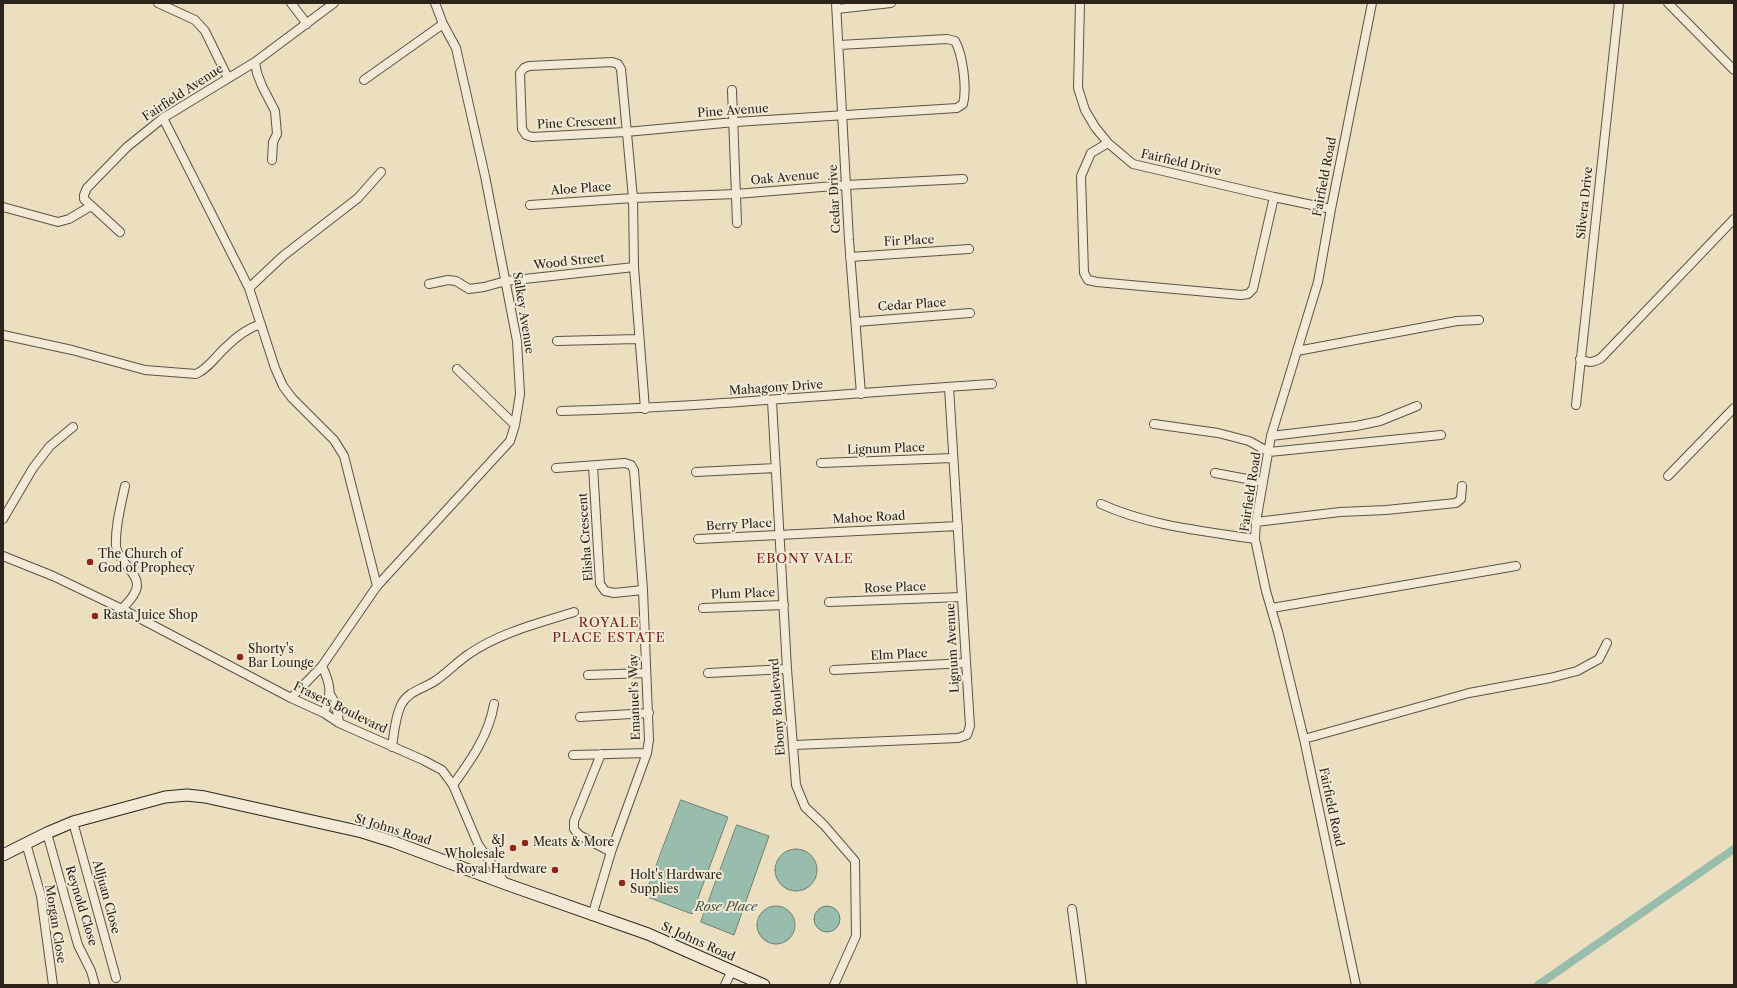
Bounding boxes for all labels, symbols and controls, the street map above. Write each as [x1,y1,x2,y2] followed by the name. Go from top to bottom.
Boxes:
[140,62,226,124] street label: Fairfield Avenue
[697,101,769,121] street label: Pine Avenue
[537,114,617,132] street label: Pine Crescent
[1310,136,1340,218] street label: Fairfield Road
[1139,147,1223,179] street label: Fairfield Drive
[826,164,844,234] street label: Cedar Drive
[1574,166,1596,240] street label: Silvera Drive
[750,168,820,188] street label: Oak Avenue
[550,180,612,198] street label: Aloe Place
[883,232,935,250] street label: Fir Place
[533,251,605,273] street label: Wood Street
[509,271,537,355] street label: Salkey Avenue
[877,295,947,315] street label: Cedar Place
[729,378,823,398] street label: Mahagony Drive
[847,440,925,458] street label: Lignum Place
[1238,451,1264,533] street label: Fairfield Road
[576,492,596,582] street label: Elisha Crescent
[832,509,906,527] street label: Mahoe Road
[706,516,772,534] street label: Berry Place
[98,548,195,576] place label: The Church of God of Prophecy
[756,551,854,567] district label: EBONY VALE
[85,557,95,567] marker: The Church of God of Prophecy
[864,580,926,596] street label: Rose Place
[711,586,775,602] street label: Plum Place
[943,603,963,693] street label: Lignum Avenue
[103,609,198,623] place label: Rasta Juice Shop
[90,611,100,621] marker: Rasta Juice Shop
[552,615,666,646] district label: ROYALE PLACE ESTATE
[248,643,314,671] place label: Shorty's Bar Lounge
[870,646,928,664] street label: Elm Place
[235,652,245,662] marker: Shorty's Bar Lounge
[626,653,644,741] street label: Emanuel's Way
[767,658,789,756] street label: Ebony Boulevard
[291,679,389,737] street label: Frasers Boulevard
[1316,766,1346,848] street label: Fairfield Road
[353,812,433,848] street label: St Johns Road
[445,834,505,862] place label: &J Wholesale
[533,836,614,850] place label: Meats & More
[520,838,530,848] marker: Meats & More
[508,843,518,853] marker: &J Wholesale
[89,858,123,936] street label: Alljuan Close
[456,863,547,877] place label: Royal Hardware
[62,864,100,948] street label: Reynold Close
[550,865,560,875] marker: Royal Hardware
[630,869,722,897] place label: Holt's Hardware Supplies
[617,878,627,888] marker: Holt's Hardware Supplies
[42,884,68,964] street label: Morgan Close
[695,899,757,915] water label: Rose Place
[659,919,737,965] street label: St Johns Road

